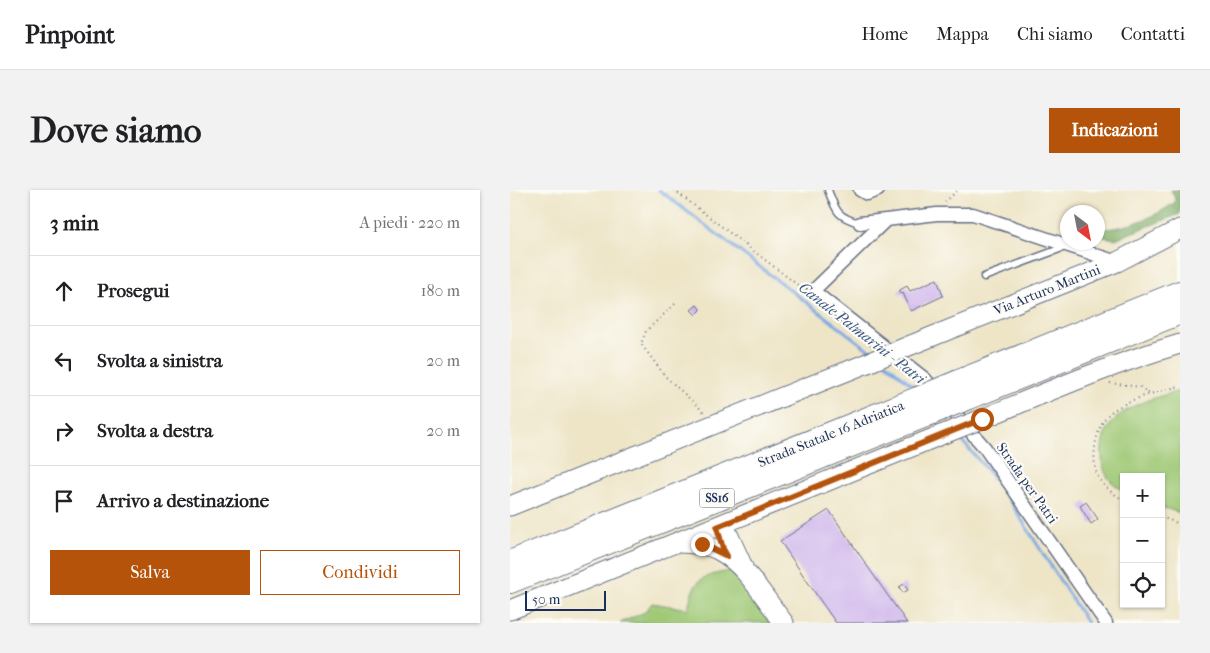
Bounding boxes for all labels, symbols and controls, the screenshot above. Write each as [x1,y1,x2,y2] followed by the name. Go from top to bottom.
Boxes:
[25,21,115,49] text: Pinpoint
[861,24,908,45] text: Home
[936,24,989,45] text: Mappa
[1017,24,1093,45] text: Chi siamo
[1121,24,1185,45] text: Contatti
[1049,108,1180,153] button: Indicazioni
[30,110,202,151] text: Dove siamo
[1060,205,1105,250] north arrow
[50,211,99,235] text: 3 min
[360,213,460,232] text: A piedi · 220 m
[990,261,1103,319] street label: Via Arturo Martini
[50,277,78,305] icon: ahead
[795,278,930,389] water label: Canale Palmarini - Patri
[97,280,169,302] text: Prosegui
[421,281,460,300] text: 180 m
[50,347,78,375] icon: left
[97,350,223,372] text: Svolta a sinistra
[426,351,460,370] text: 20 m
[755,397,907,471] street label: Strada Statale 16 Adriatica
[971,408,994,431] route start
[50,417,78,445] icon: right
[97,420,213,442] text: Svolta a destra
[426,421,460,440] text: 20 m
[993,439,1061,527] street label: Strada per Patri
[1120,473,1165,608] map controls
[1120,473,1165,518] button: +
[50,487,78,515] icon: arrive
[700,488,734,508] road number: SS16
[97,490,269,512] text: Arrivo a destinazione
[1120,518,1165,563] button: −
[691,533,714,556] route end
[50,550,250,595] button: Salva
[260,550,460,595] button: Condividi
[1120,563,1165,608] button: locate
[525,588,606,611] scale bar
[532,591,560,608] text: 50 m

